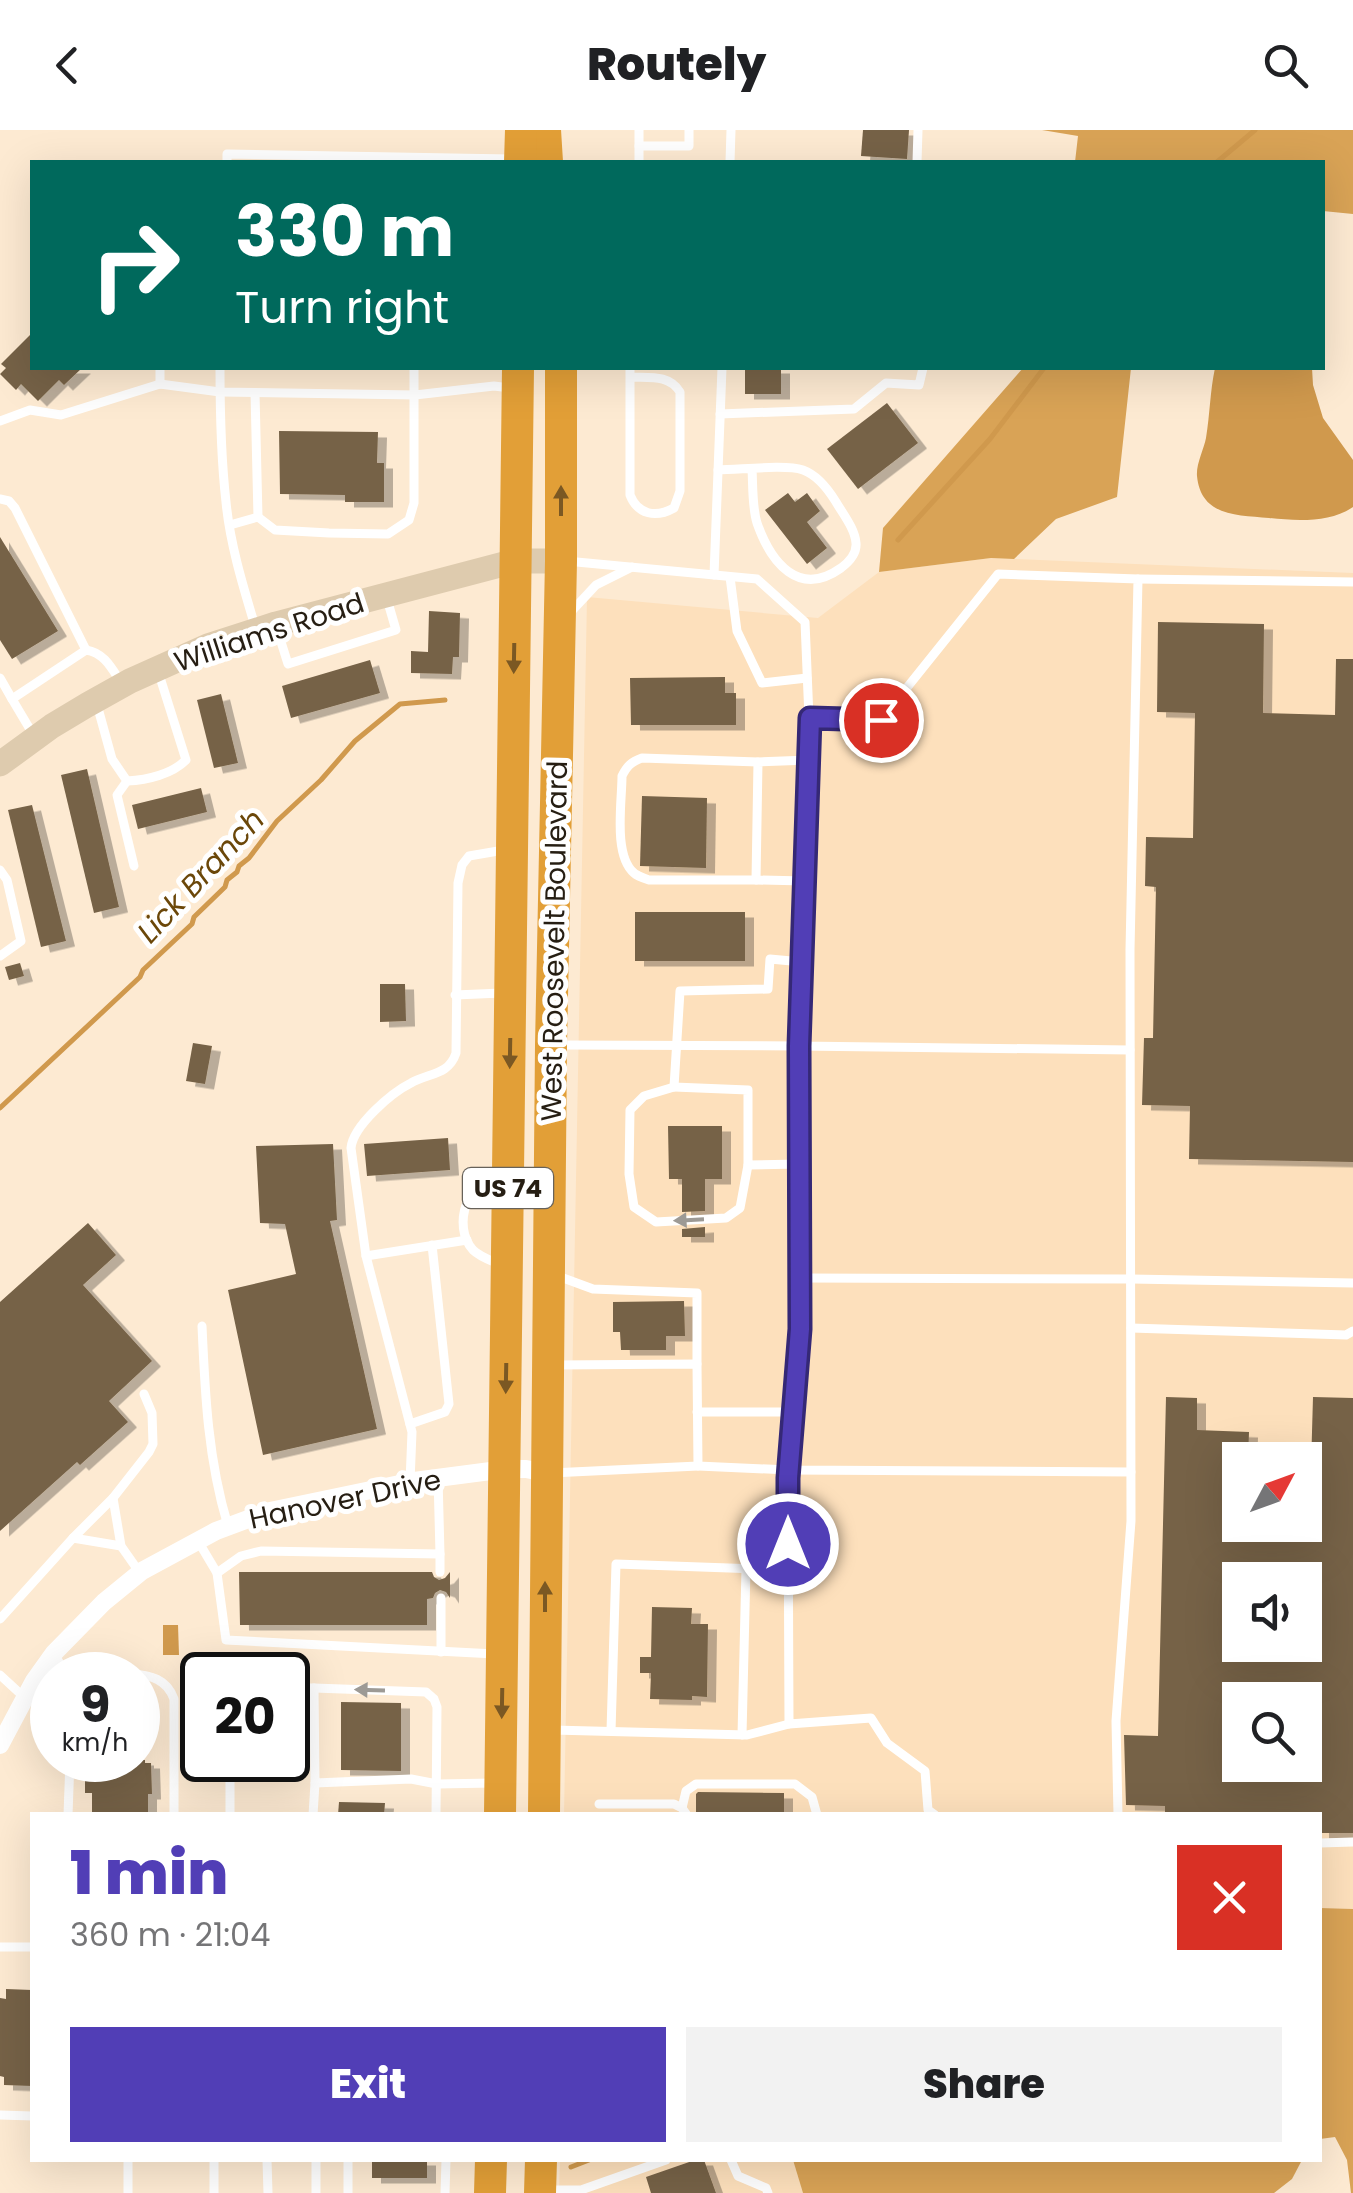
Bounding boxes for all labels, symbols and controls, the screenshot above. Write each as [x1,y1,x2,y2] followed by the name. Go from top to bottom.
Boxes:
[587,33,766,96] text: Routely
[40,38,95,93] icon: back
[1258,38,1313,93] icon: search
[235,182,454,281] text: 330 m
[70,200,200,330] icon: right
[235,276,449,339] text: Turn right
[553,484,569,516] one-way arrow
[169,583,369,682] street label: Williams Road
[506,643,522,675] one-way arrow
[839,678,924,763] pin
[854,693,909,748] icon: arrive
[532,760,577,1122] street label: West Roosevelt Boulevard
[127,799,274,952] water label: Lick Branch
[501,1038,517,1070] one-way arrow
[463,1168,553,1208] road number: US 74
[672,1212,704,1228] one-way arrow
[498,1363,514,1395] one-way arrow
[1222,1442,1322,1542] north arrow
[1222,1442,1322,1782] map controls
[246,1460,445,1539] street label: Hanover Drive
[736,1492,840,1596] position arrow
[1222,1562,1322,1662] button: sound
[538,1580,554,1612] one-way arrow
[180,1652,310,1782] speed limit sign: 20
[80,1669,110,1740] text: 9
[354,1681,386,1697] one-way arrow
[1222,1682,1322,1782] button: search
[494,1688,510,1720] one-way arrow
[62,1725,128,1760] text: km/h
[70,1831,228,1915] text: 1 min
[1177,1845,1282,1950] button: close
[70,1912,270,1957] text: 360 m · 21:04
[70,2027,666,2142] button: Exit
[686,2027,1282,2142] button: Share

